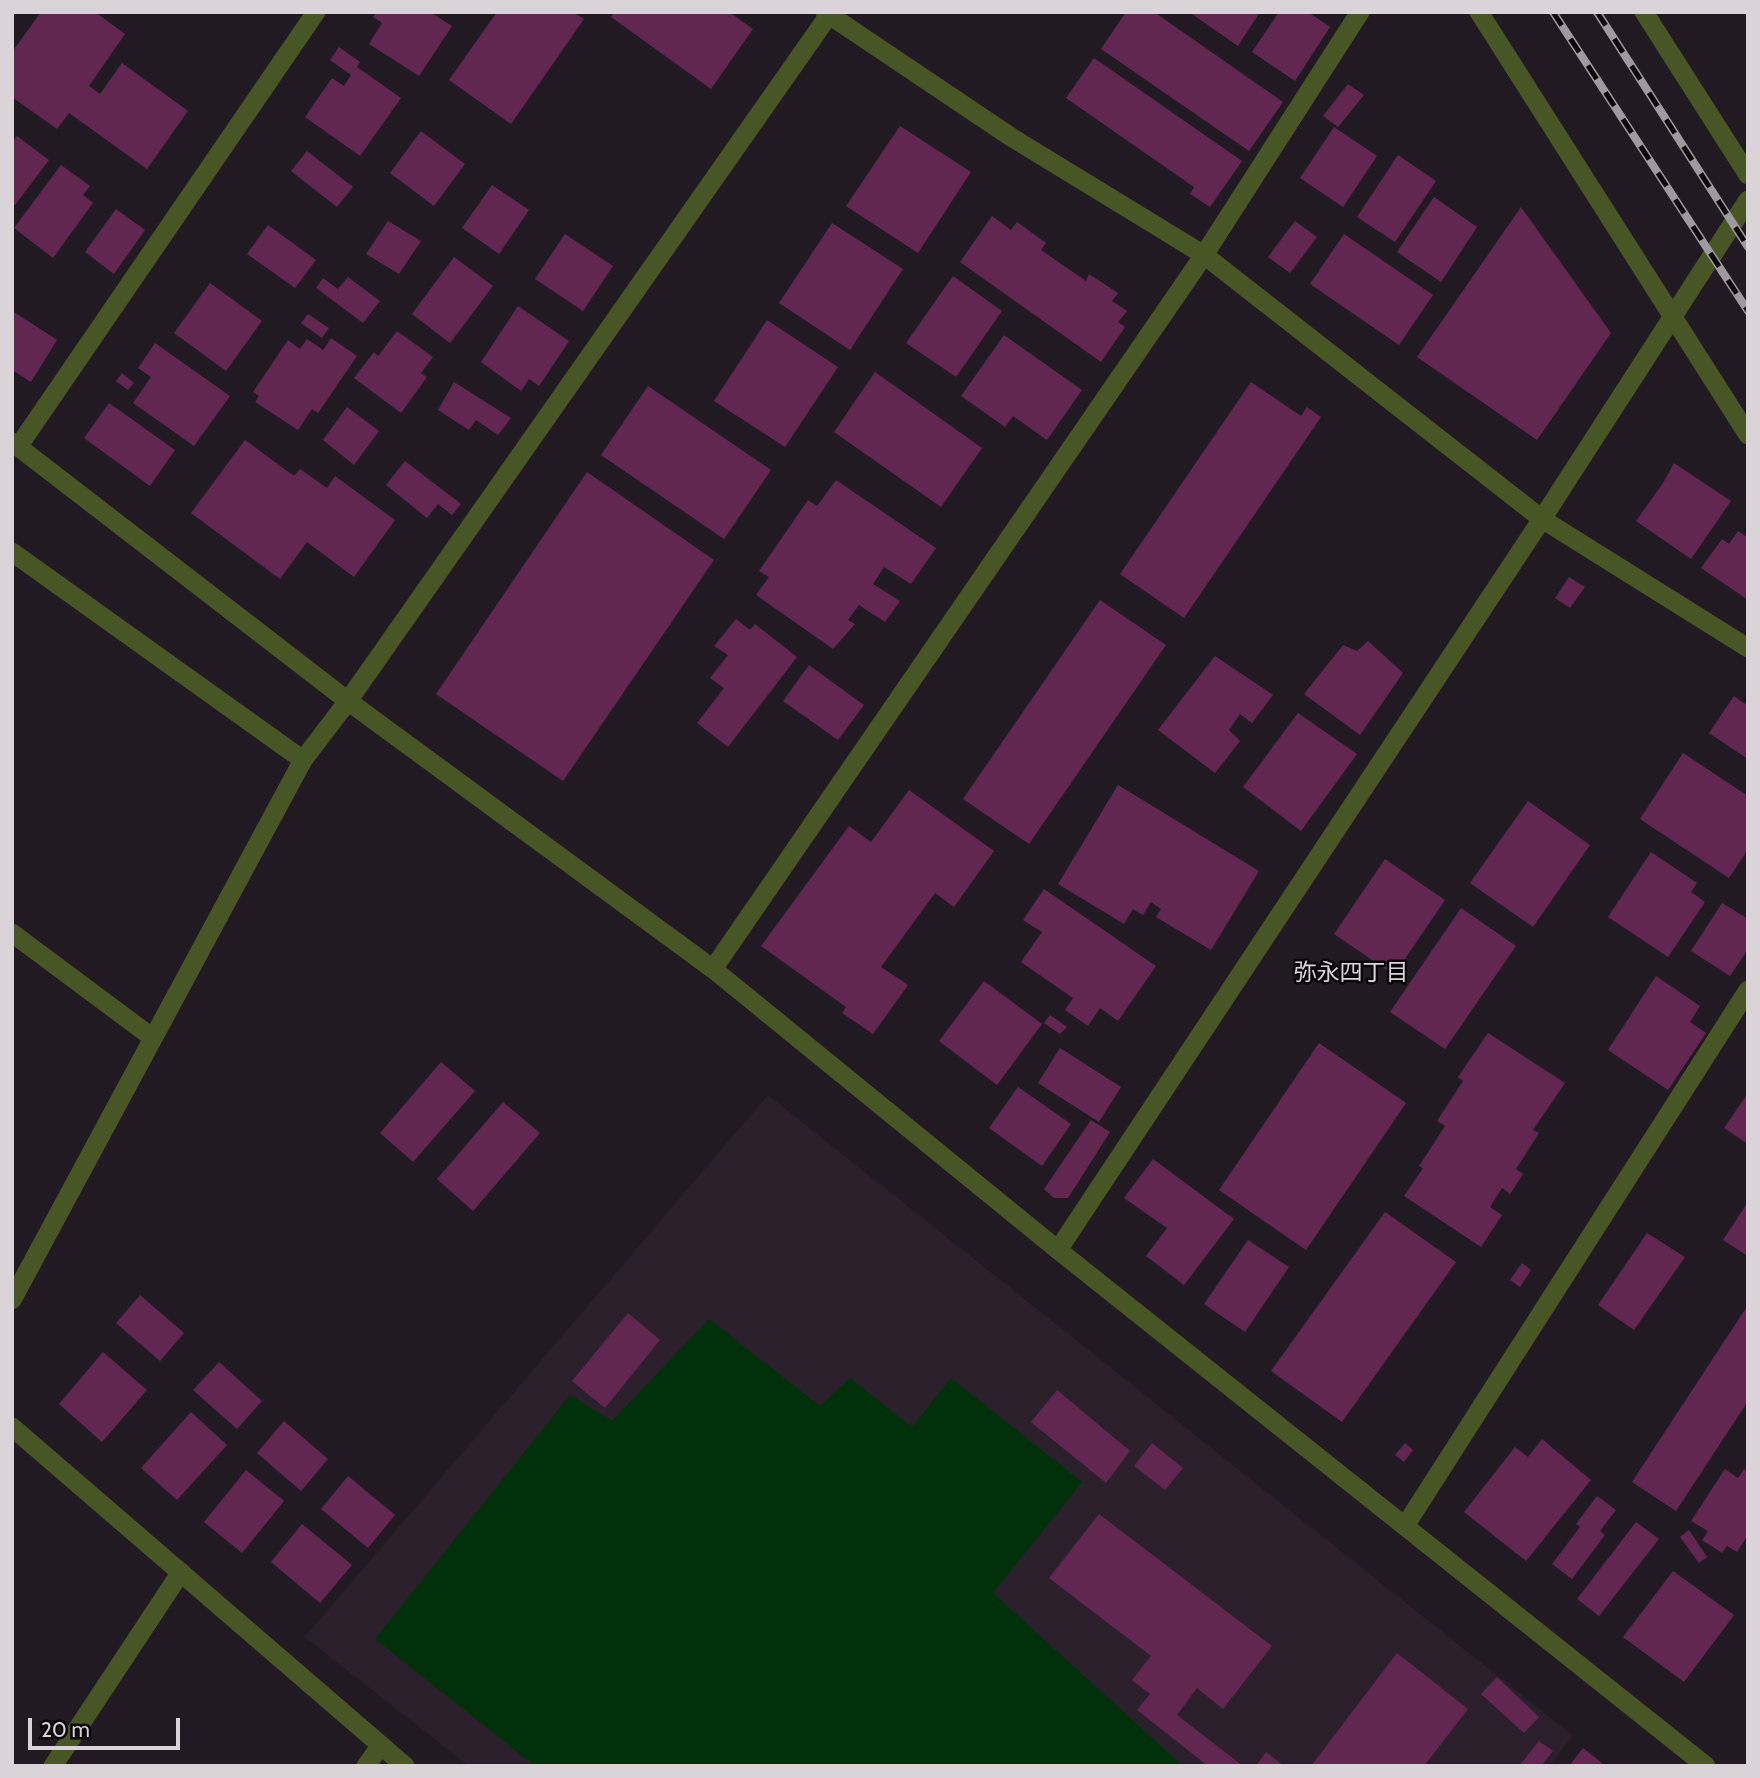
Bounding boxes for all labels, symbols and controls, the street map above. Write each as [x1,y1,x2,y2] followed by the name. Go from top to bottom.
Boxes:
[1294,959,1408,987] district label: 弥永四丁目
[32,1704,184,1748] scale bar
[41,1717,90,1742] text: 20 m

